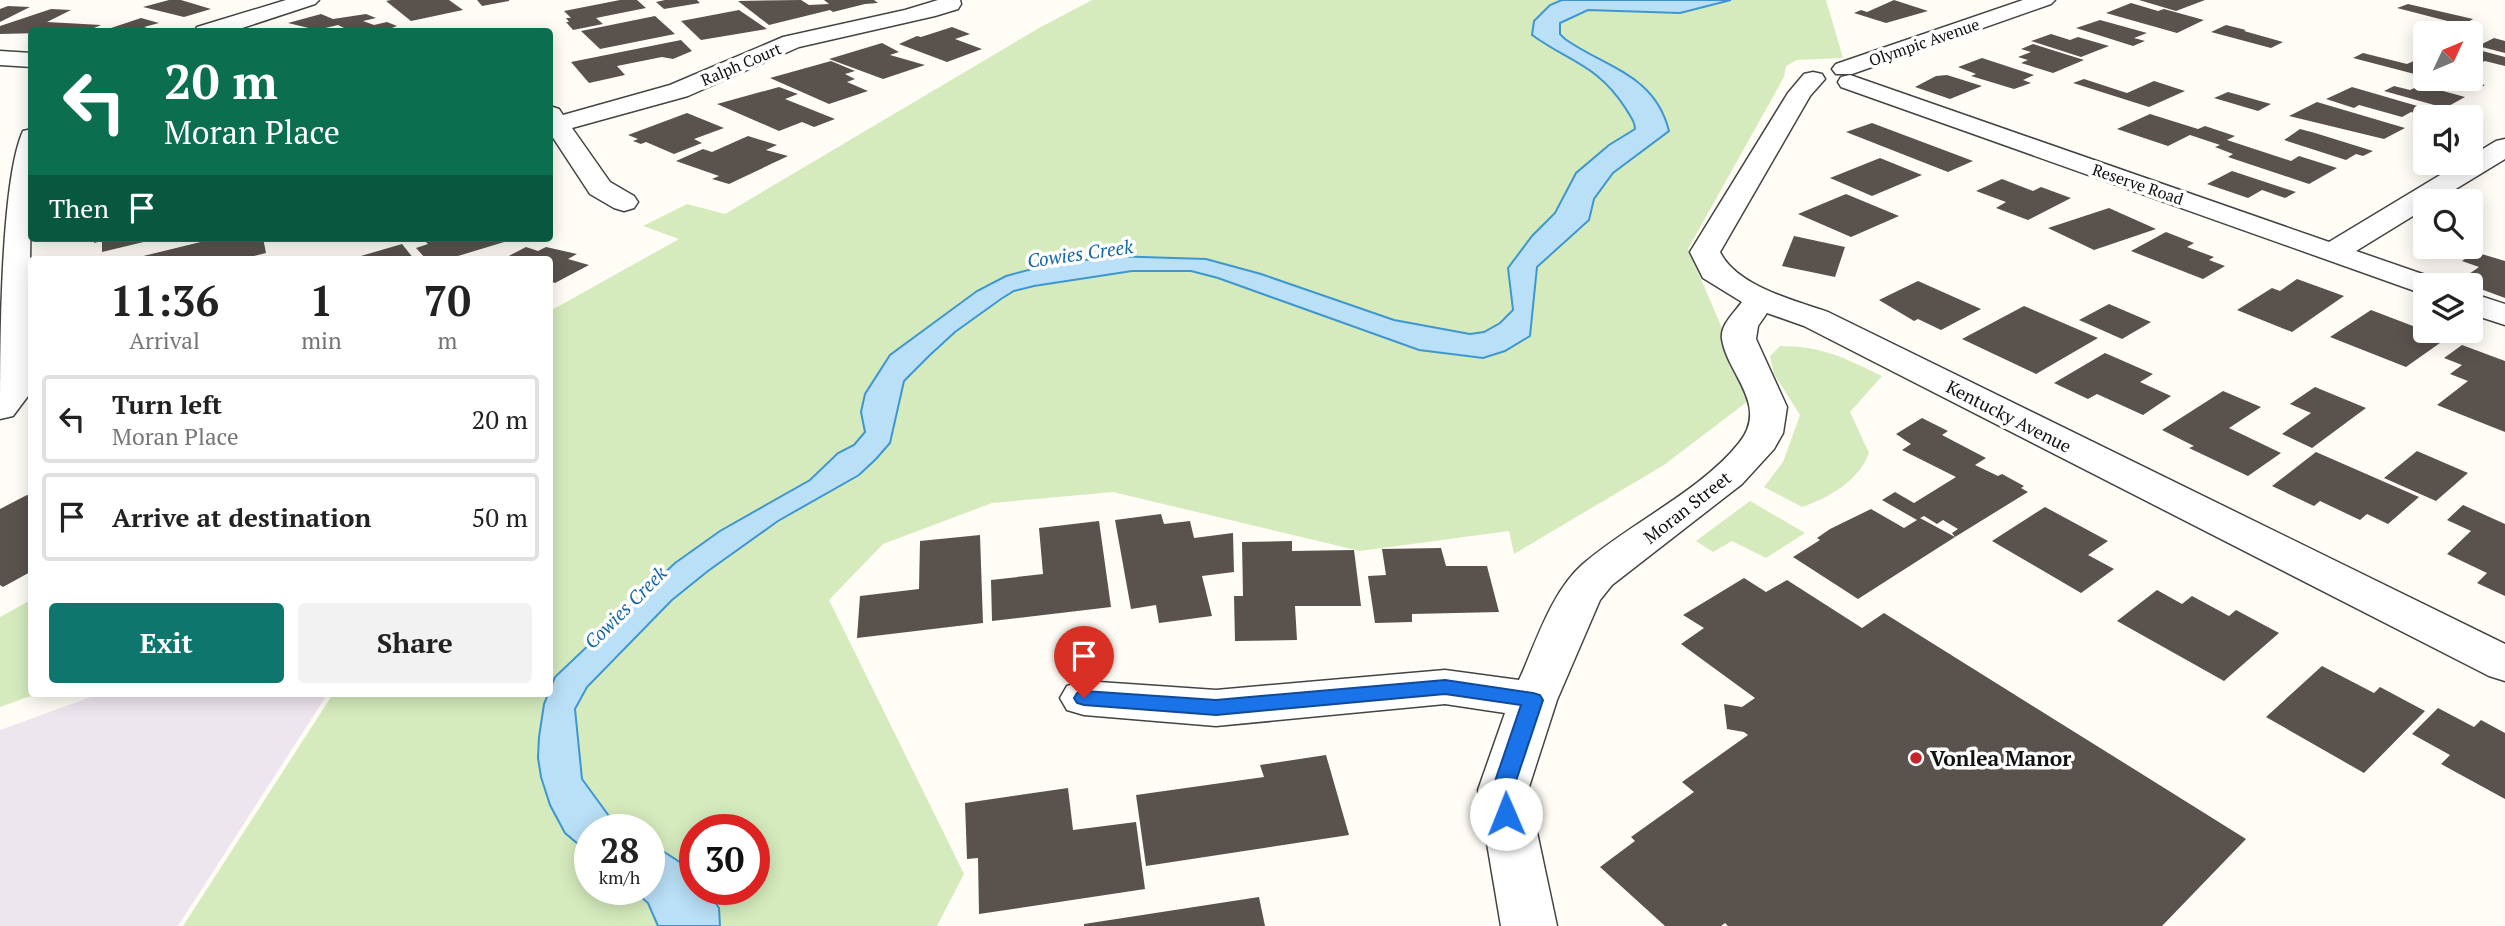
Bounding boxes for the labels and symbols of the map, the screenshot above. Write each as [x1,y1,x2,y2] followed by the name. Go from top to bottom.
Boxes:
[1866,13,1982,71] street label: Olympic Avenue
[2413,21,2483,91] north arrow
[697,37,785,91] street label: Ralph Court
[2090,158,2186,210] street label: Reserve Road
[1025,233,1135,273] water label: Cowies Creek
[1942,374,2076,458] street label: Kentucky Avenue
[1638,465,1736,549] street label: Moran Street
[578,560,672,654] water label: Cowies Creek
[1054,626,1114,698] pin
[1930,744,2071,772] place label: Vonlea Manor
[1908,750,1924,766] marker: Vonlea Manor
[1469,777,1543,851] position arrow
[679,814,770,905] speed limit sign: 30

